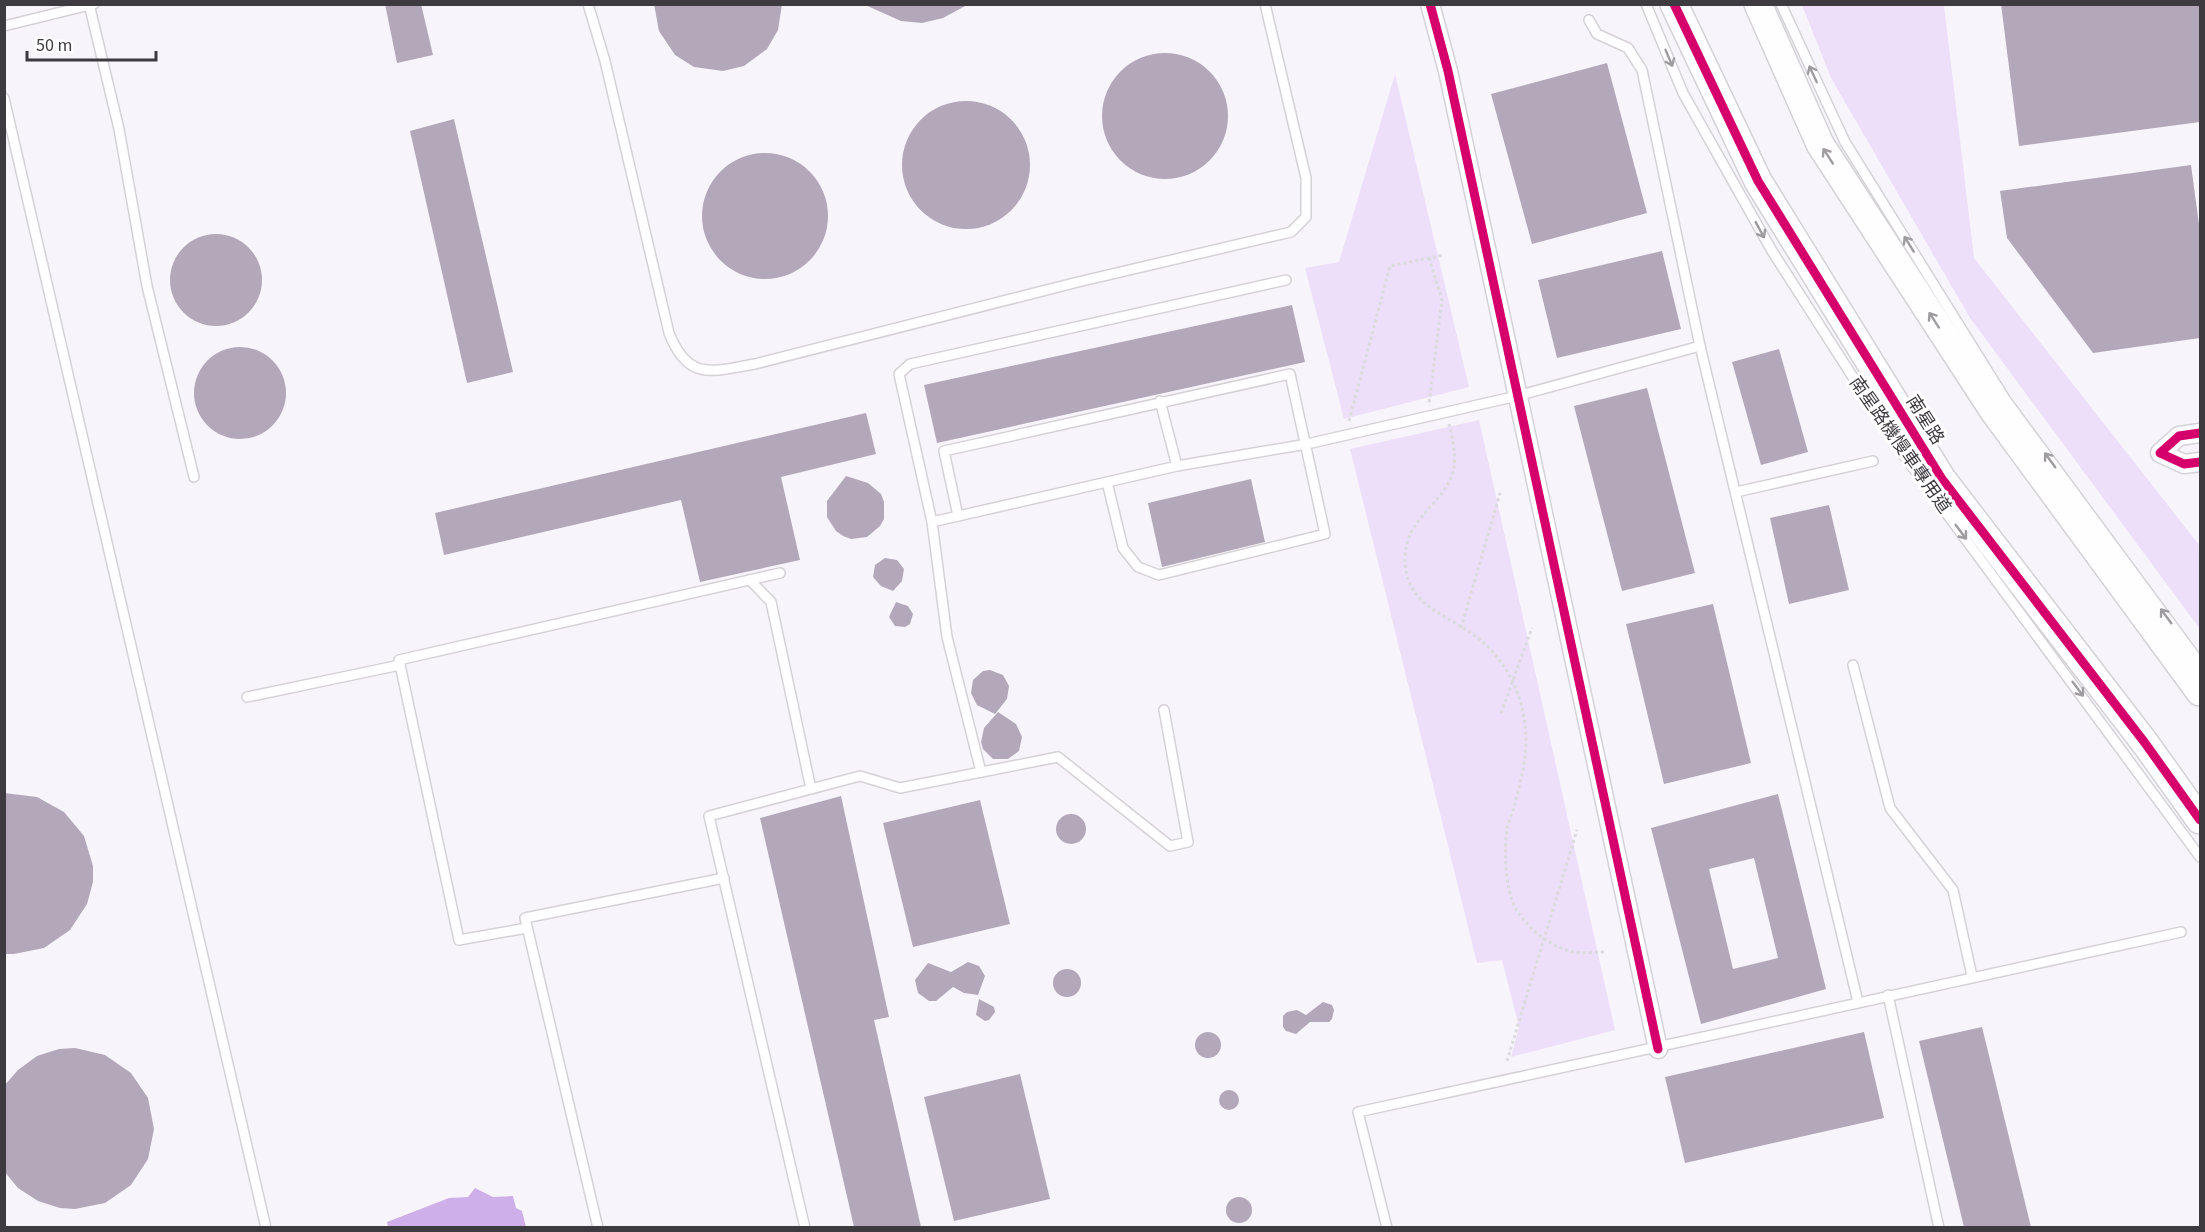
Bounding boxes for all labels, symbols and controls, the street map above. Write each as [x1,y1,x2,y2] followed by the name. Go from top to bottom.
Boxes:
[27,24,156,62] scale bar
[36,33,72,58] text: 50 m
[1664,49,1675,67] one-way arrow
[1806,66,1818,84] one-way arrow
[1822,148,1834,165] one-way arrow
[1755,222,1767,239] one-way arrow
[1902,236,1914,253] one-way arrow
[1928,312,1940,329] one-way arrow
[1843,371,1957,519] street label: 南星路機慢車專用道
[1900,390,1950,450] street label: 南星路
[2044,452,2056,468] one-way arrow
[1955,524,1968,540] one-way arrow
[2159,609,2172,625] one-way arrow
[2071,681,2084,697] one-way arrow

